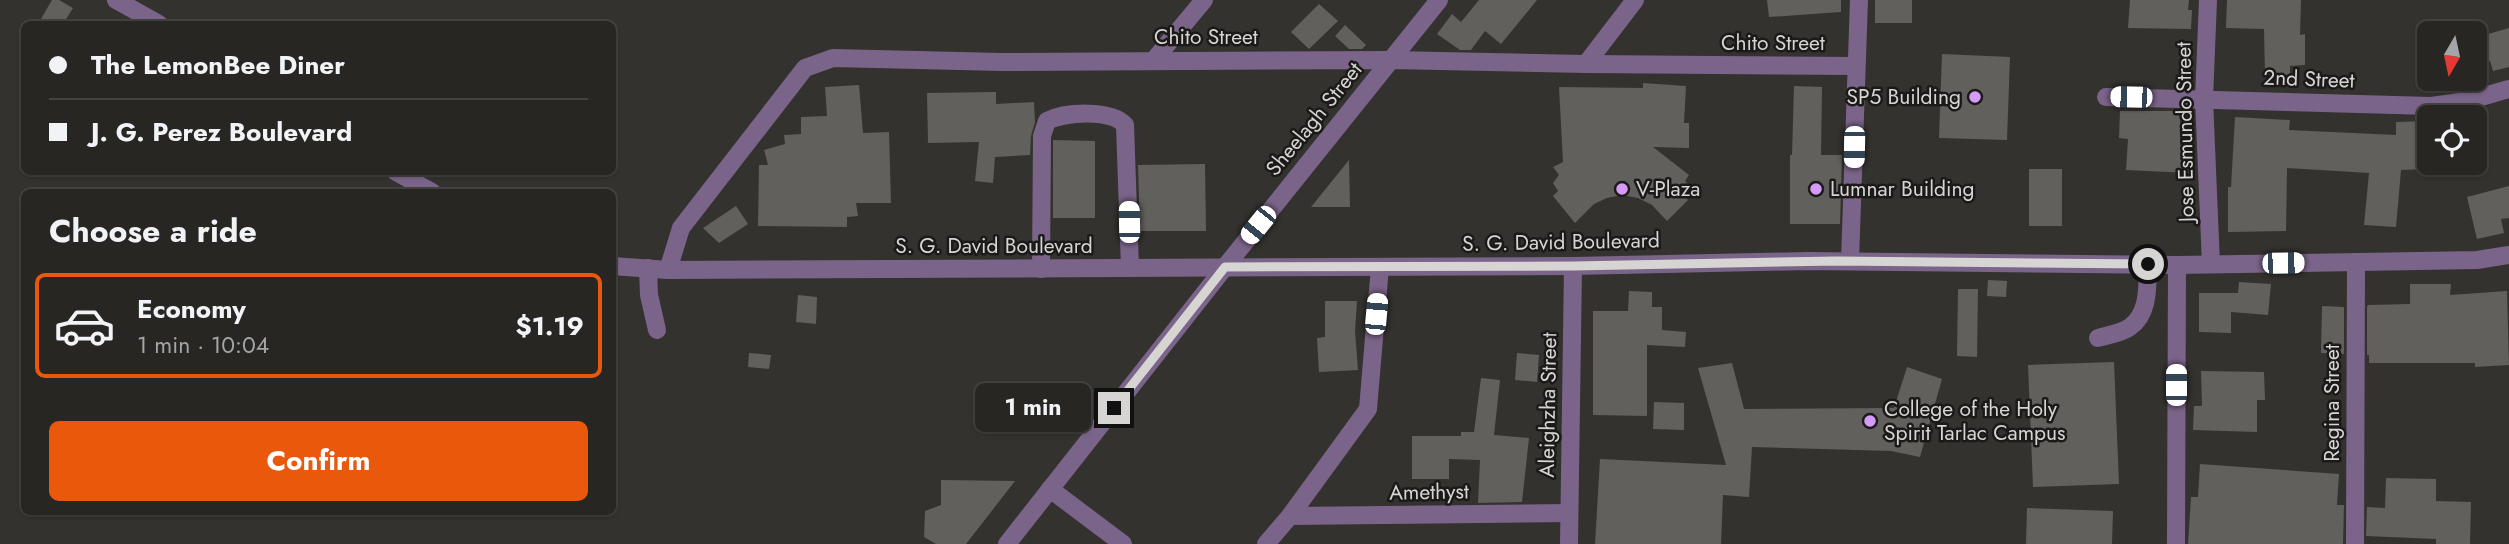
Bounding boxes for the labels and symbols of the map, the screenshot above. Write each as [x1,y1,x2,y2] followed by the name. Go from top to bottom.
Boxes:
[2417,21,2487,91] north arrow
[1154,22,1258,52] street label: Chito Street
[1721,28,1825,58] street label: Chito Street
[2168,42,2202,225] street label: Jose Esmundo Street
[1259,56,1369,182] street label: Sheelagh Street
[2263,62,2355,96] street label: 2nd Street
[1846,82,1961,112] place label: SP5 Building
[2110,86,2153,108] car
[1967,89,1983,105] marker: SP5 Building
[1844,126,1865,168] car
[1636,174,1700,204] place label: V-Plaza
[1830,174,1975,204] place label: Lumnar Building
[1614,181,1630,197] marker: V-Plaza
[1808,181,1824,197] marker: Lumnar Building
[1119,201,1140,243] car
[1237,202,1280,248] car
[1462,225,1660,259] street label: S. G. David Boulevard
[895,231,1093,261] street label: S. G. David Boulevard
[2132,248,2164,280] route start
[2262,252,2305,274] car
[1364,292,1389,336] car
[1532,332,1564,478] street label: Aleighzha Street
[2317,344,2347,462] street label: Regina Street
[2166,364,2187,406] car
[974,384,1090,432] callout: 1 min
[1098,392,1130,424] route end
[1884,394,2066,448] place label: College of the Holy Spirit Tarlac Campus
[1862,413,1878,429] marker: College of the Holy Spirit Tarlac Campus
[1389,476,1469,508] street label: Amethyst

